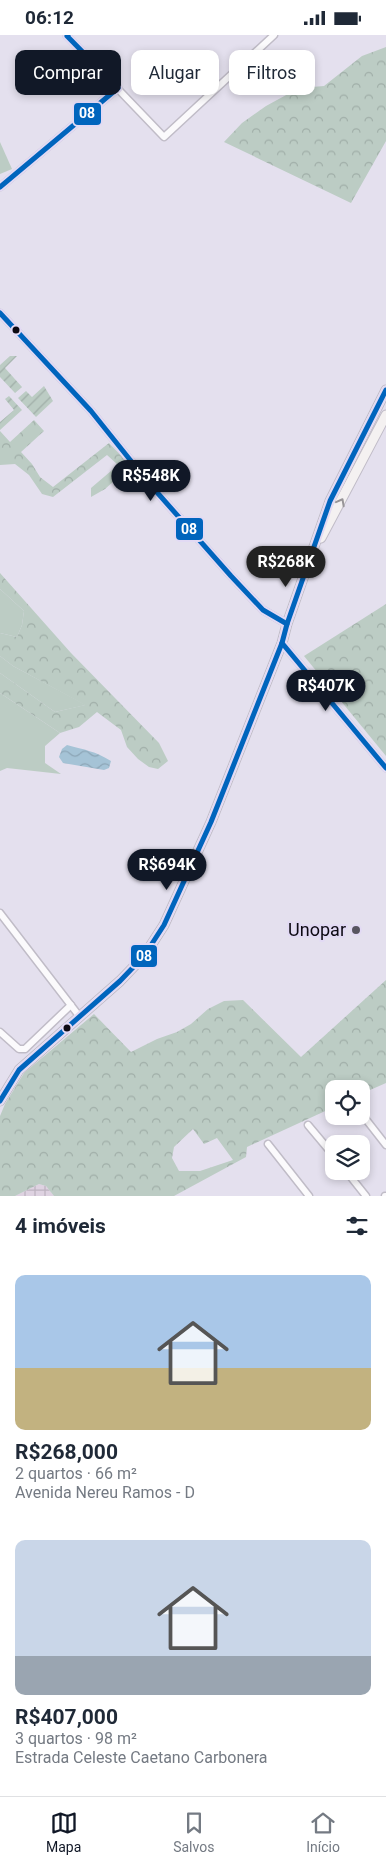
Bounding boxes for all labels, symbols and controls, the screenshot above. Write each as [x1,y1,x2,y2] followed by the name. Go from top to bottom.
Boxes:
[25,6,74,29] text: 06:12
[15,50,121,95] chip: Comprar
[131,50,219,95] chip: Alugar
[229,50,315,95] chip: Filtros
[73,102,102,126] line badge: 08
[79,105,95,121] text: 08
[11,325,21,335] unlabelled marker
[110,459,192,502] pin: R$548K
[122,466,180,485] text: R$548K
[335,499,345,508] one-way arrow
[175,517,204,541] line badge: 08
[181,521,197,537] text: 08
[245,545,327,588] pin: R$268K
[257,552,315,571] text: R$268K
[285,669,367,712] pin: R$407K
[297,676,355,695] text: R$407K
[126,849,208,891] pin: R$694K
[138,855,196,874] text: R$694K
[288,919,346,940] place label: Unopar
[350,924,362,936] marker: Unopar
[130,944,158,968] line badge: 08
[136,948,152,964] text: 08
[62,1023,72,1033] unlabelled marker
[325,1080,370,1180] map controls
[325,1080,370,1125] button: locate
[325,1135,370,1180] button: layers
[343,1212,371,1240] icon: filters
[15,1214,106,1238] text: 4 imóveis
[148,1308,238,1398] icon: home
[15,1440,118,1464] text: R$268,000
[15,1464,137,1483] text: 2 quartos · 66 m²
[15,1483,195,1502] text: Avenida Nereu Ramos - D
[148,1573,238,1663] icon: home
[15,1705,118,1729] text: R$407,000
[15,1729,137,1748] text: 3 quartos · 98 m²
[15,1748,268,1767] text: Estrada Celeste Caetano Carbonera
[46,1809,81,1855] tab: Mapa
[173,1809,214,1855] tab: Salvos
[306,1809,340,1855] tab: Início

